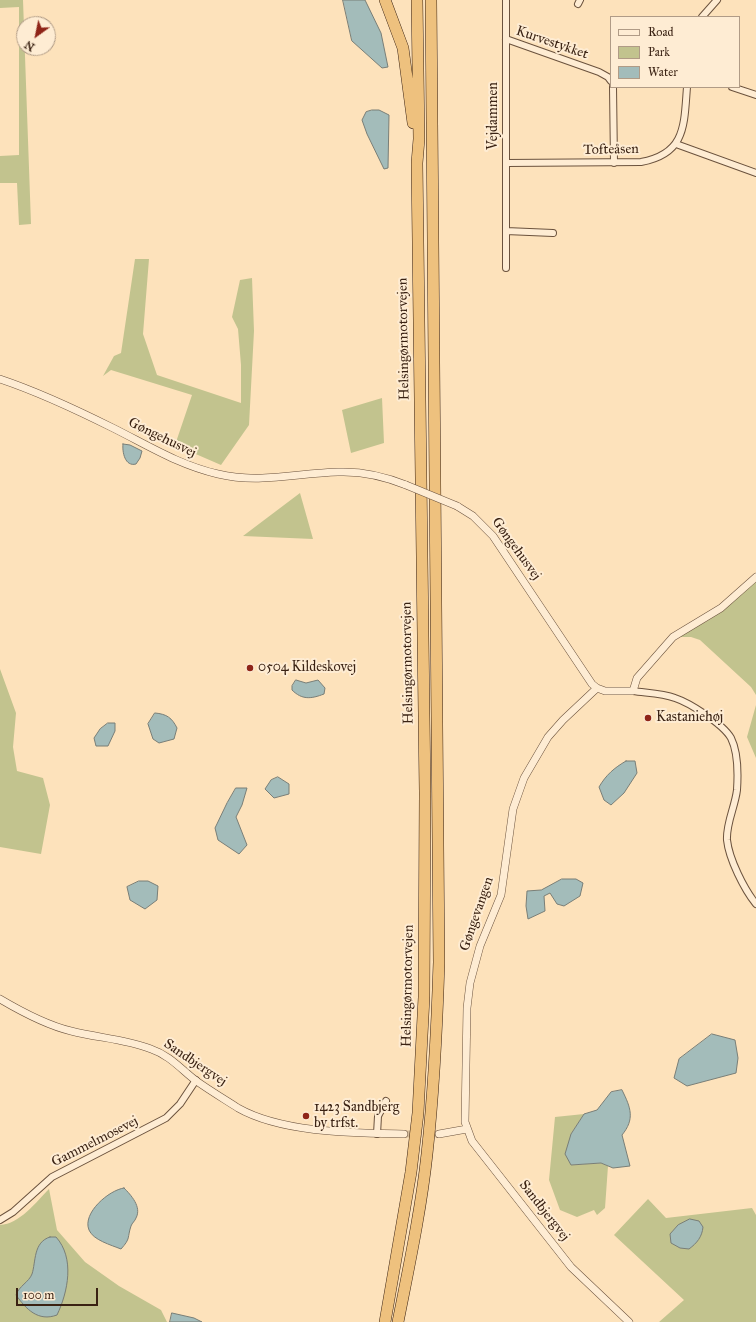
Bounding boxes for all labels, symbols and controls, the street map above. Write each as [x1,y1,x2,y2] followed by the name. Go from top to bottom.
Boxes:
[16,16,56,56] north arrow
[610,16,740,88] legend
[514,23,590,63] street label: Kurvestykket
[648,25,674,39] text: Road
[22,38,37,54] text: N
[648,45,670,59] text: Park
[648,65,678,79] text: Water
[486,82,502,150] street label: Vejdammen
[583,141,639,159] street label: Tofteåsen
[395,278,413,400] street label: Helsingørmotorvejen
[125,414,199,462] street label: Gøngehusvej
[488,514,544,584] street label: Gøngehusvej
[399,602,417,724] street label: Helsingørmotorvejen
[258,660,356,676] place label: 0504 Kildeskovej
[245,663,255,673] marker: 0504 Kildeskovej
[656,710,723,726] place label: Kastaniehøj
[643,713,653,723] marker: Kastaniehøj
[456,875,498,953] street label: Gøngevangen
[399,925,417,1047] street label: Helsingørmotorvejen
[160,1036,230,1090] street label: Sandbjergvej
[314,1100,399,1132] place label: 1423 Sandbjerg by trfst.
[301,1111,311,1121] marker: 1423 Sandbjerg by trfst.
[49,1113,141,1171] street label: Gammelmosevej
[515,1177,573,1245] street label: Sandbjergvej
[18,1280,100,1306] scale bar
[23,1288,54,1302] text: 100 m

